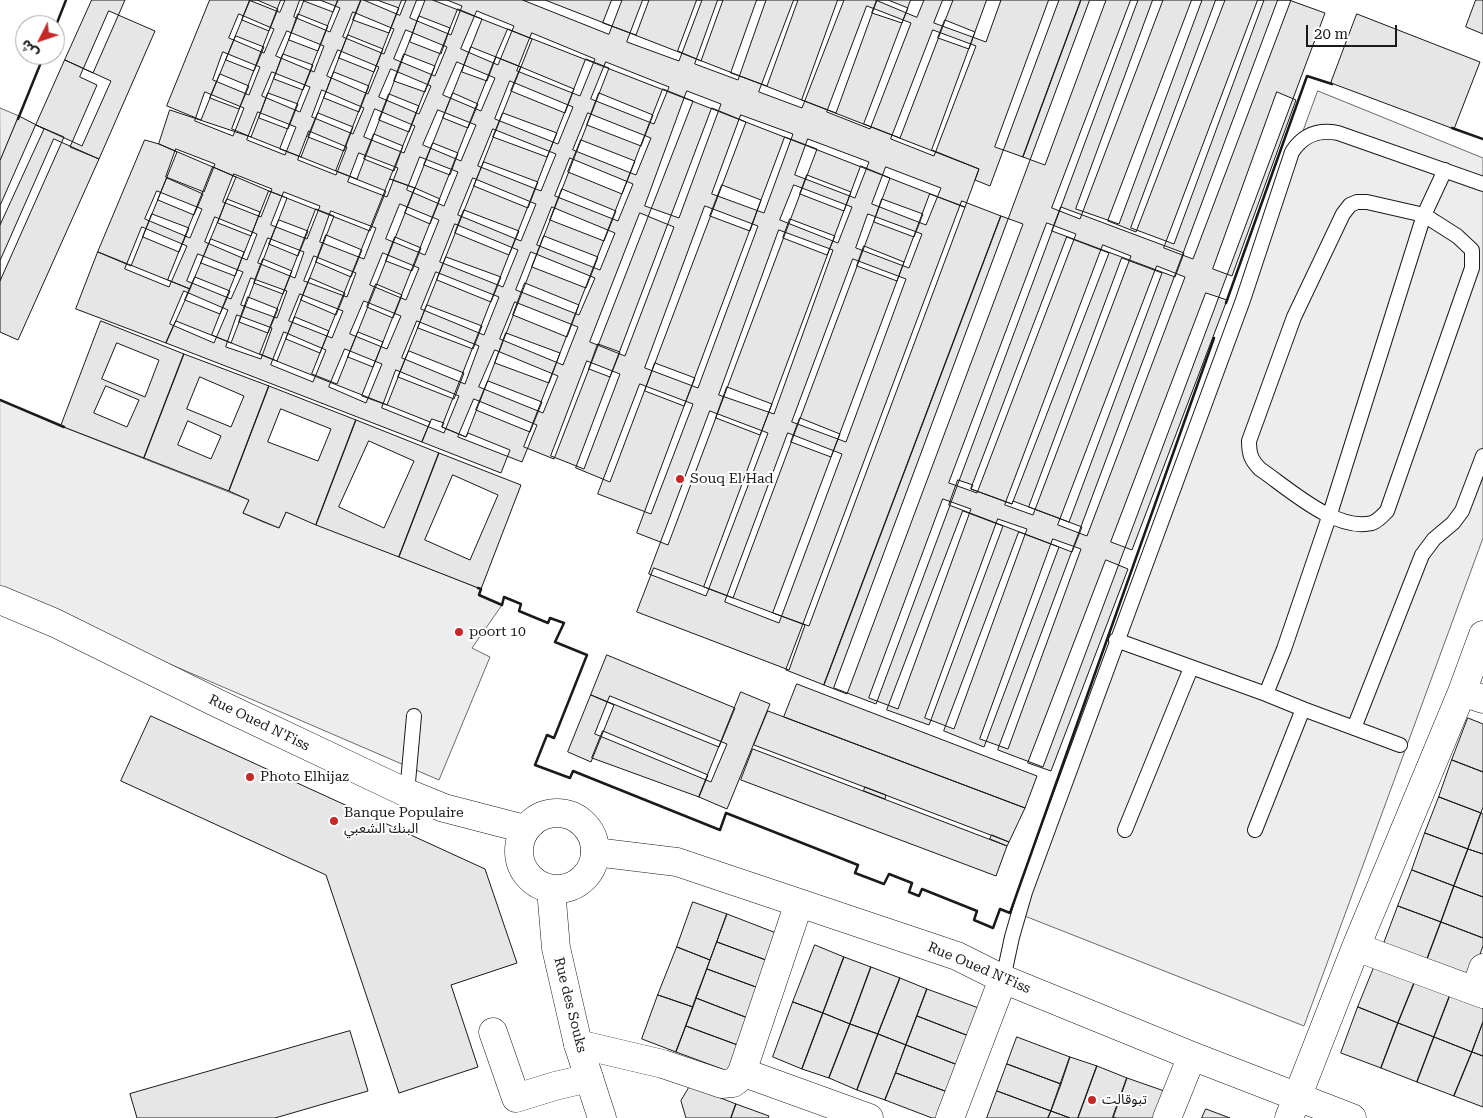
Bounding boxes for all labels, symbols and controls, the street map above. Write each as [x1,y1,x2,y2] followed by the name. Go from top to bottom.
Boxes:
[15,15,65,65] north arrow
[1308,15,1399,47] scale bar
[1314,25,1348,43] text: 20 m
[17,37,42,62] text: ش
[690,471,773,487] place label: Souq El Had
[674,473,686,485] marker: Souq El Had
[469,624,526,640] place label: poort 10
[453,626,465,638] marker: poort 10
[206,691,312,755] street label: Rue Oued N'Fiss
[260,769,349,785] place label: Photo Elhijaz
[244,771,256,783] marker: Photo Elhijaz
[344,805,464,838] place label: Banque Populaire البنك الشعبي
[328,815,340,827] marker: Banque Populaire البنك الشعبي
[925,939,1033,997] street label: Rue Oued N'Fiss
[550,955,590,1055] street label: Rue des Souks
[1102,1092,1147,1108] place label: تبوقالت
[1086,1094,1098,1106] marker: تبوقالت

